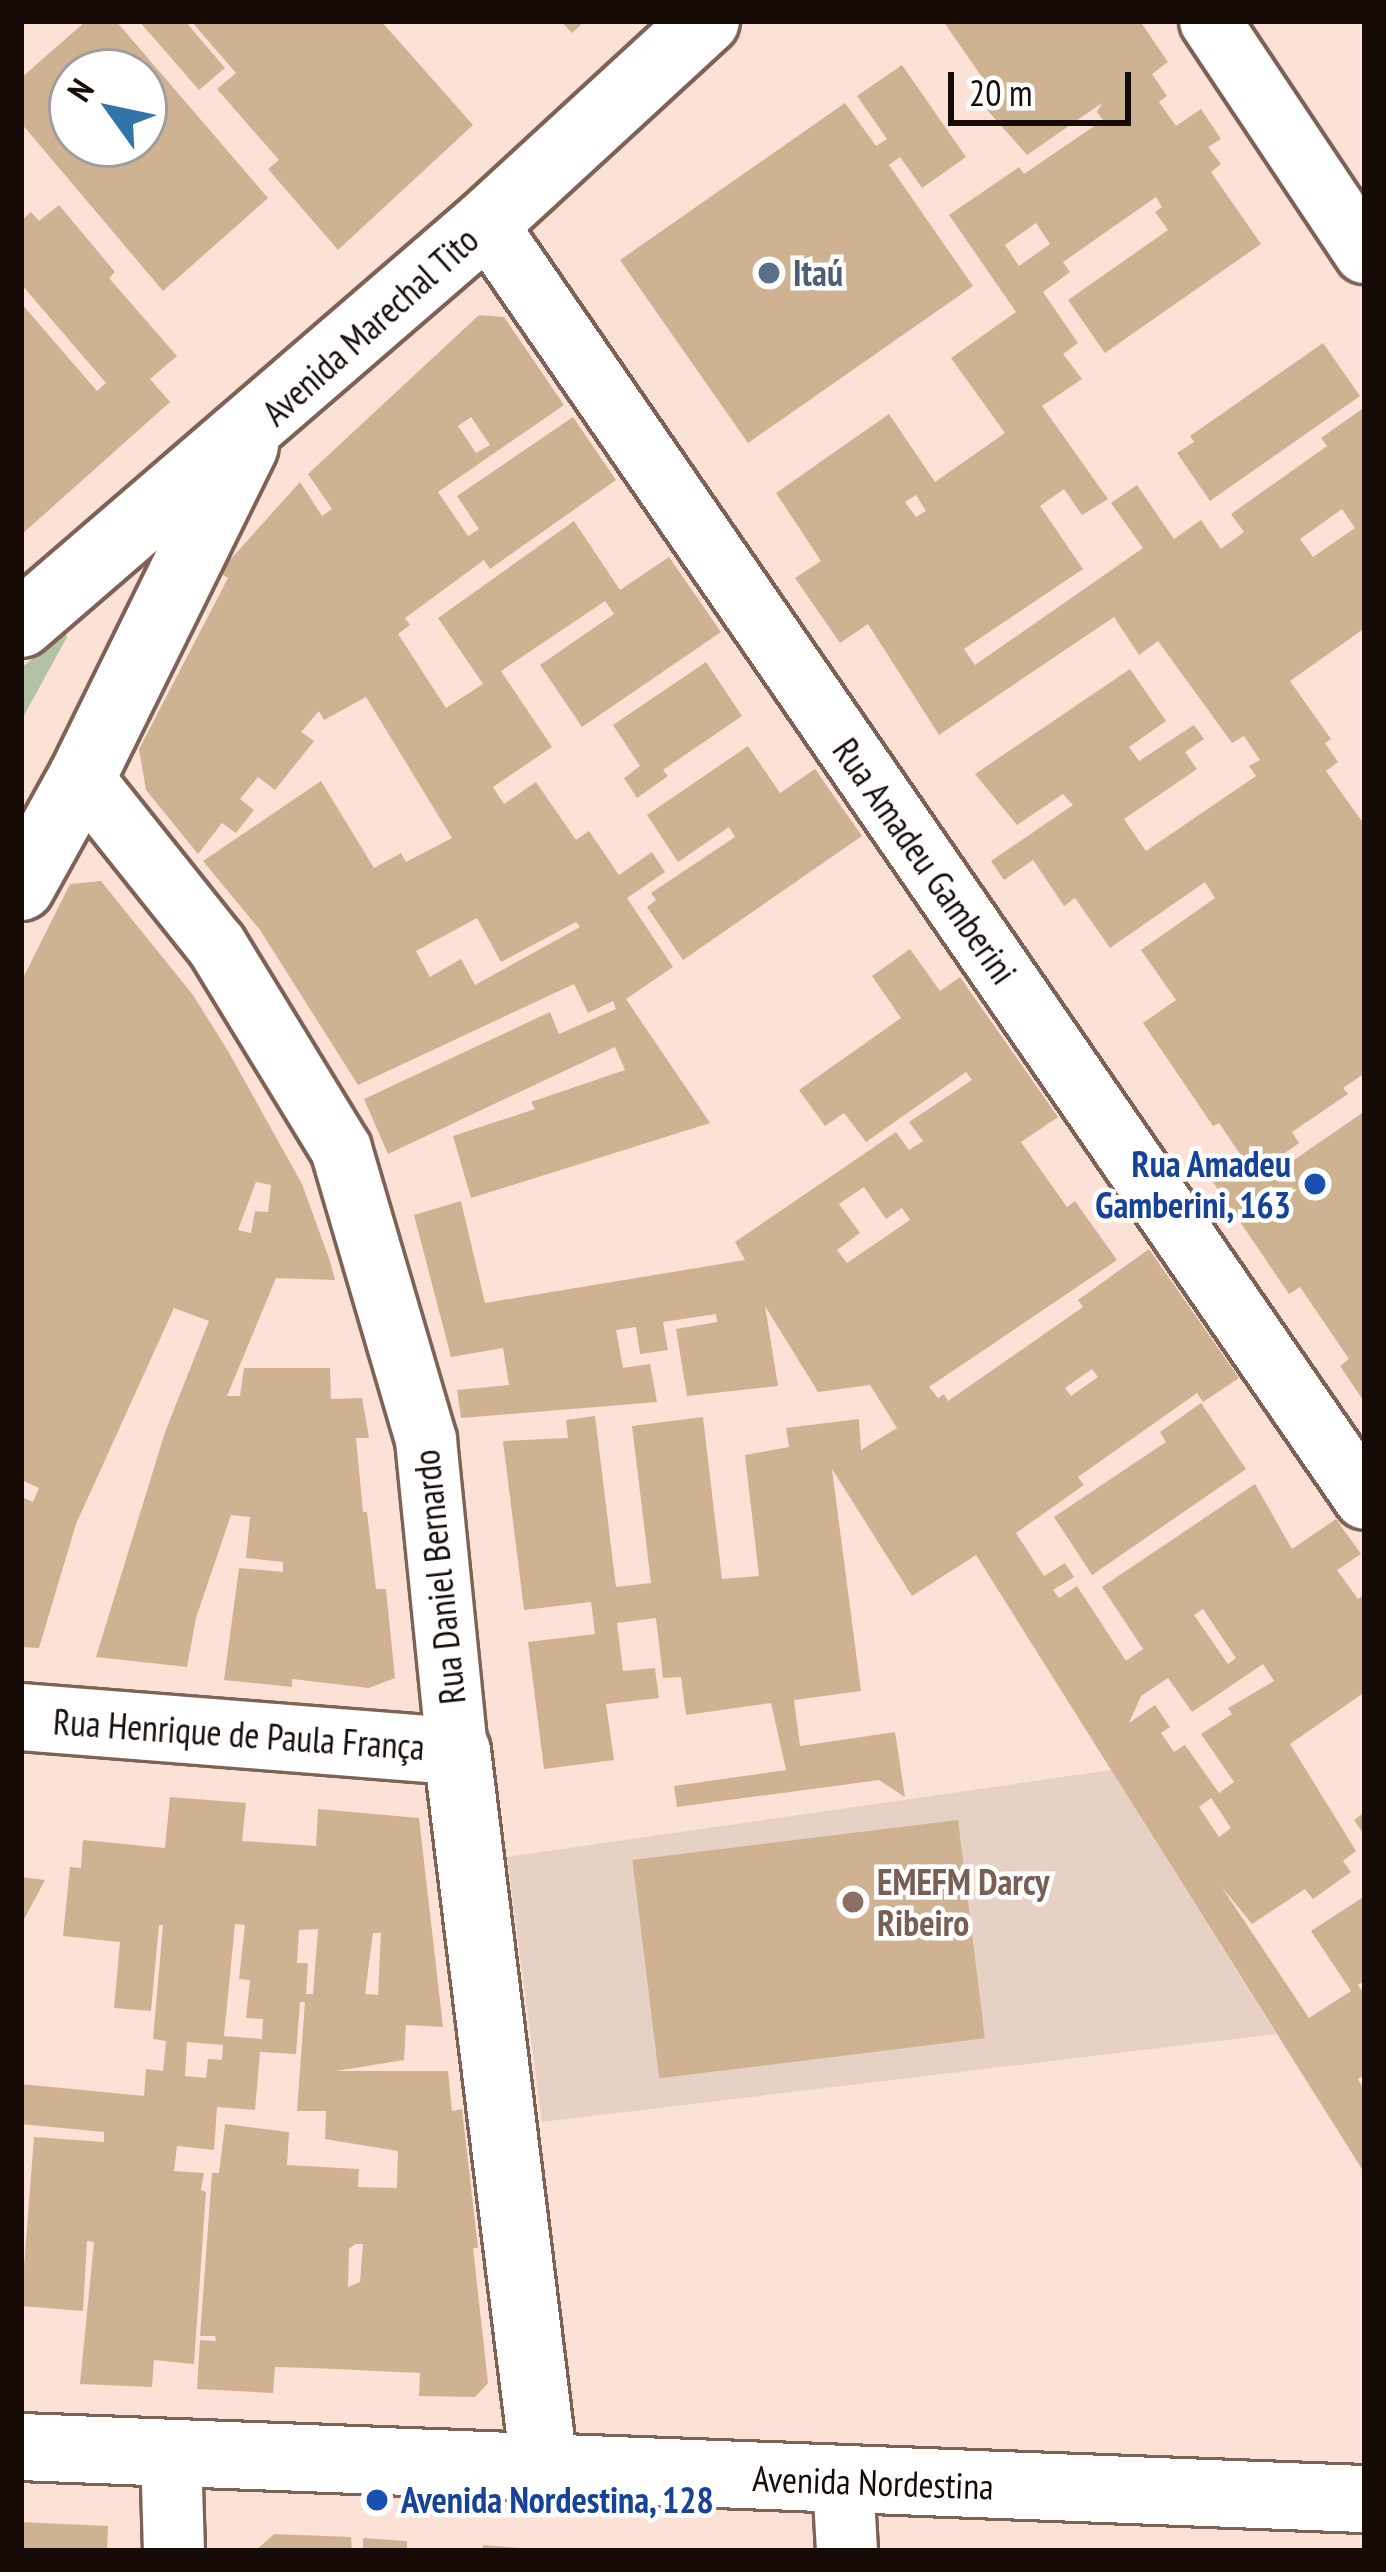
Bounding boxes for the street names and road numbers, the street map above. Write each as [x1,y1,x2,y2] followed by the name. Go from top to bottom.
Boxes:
[253,218,487,434] street label: Avenida Marechal Tito
[824,729,1026,993] street label: Rua Amadeu Gamberini
[404,1448,474,1706] street label: Rua Daniel Bernardo
[52,1699,426,1769] street label: Rua Henrique de Paula França
[752,2456,994,2508] street label: Avenida Nordestina

